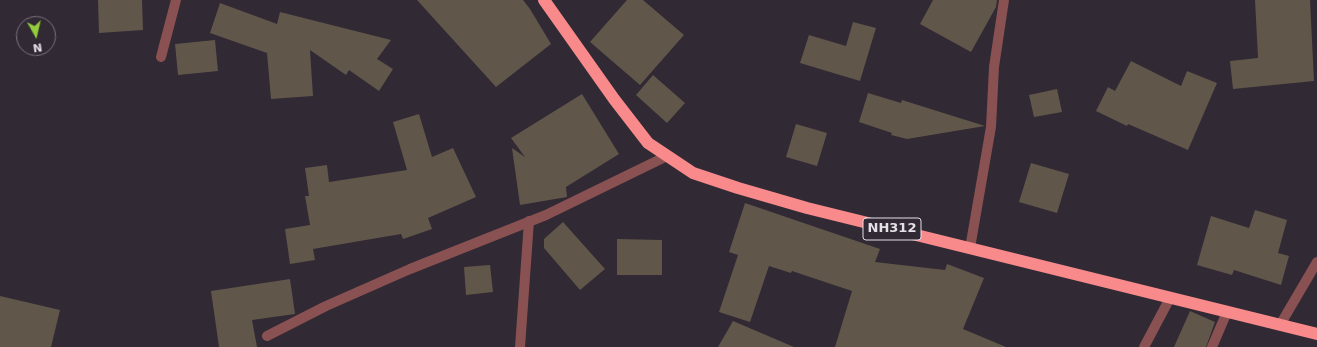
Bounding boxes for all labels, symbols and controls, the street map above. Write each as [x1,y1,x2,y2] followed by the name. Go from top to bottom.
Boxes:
[16,16,56,56] north arrow
[32,40,43,54] text: N
[863,218,921,240] road number: NH312

